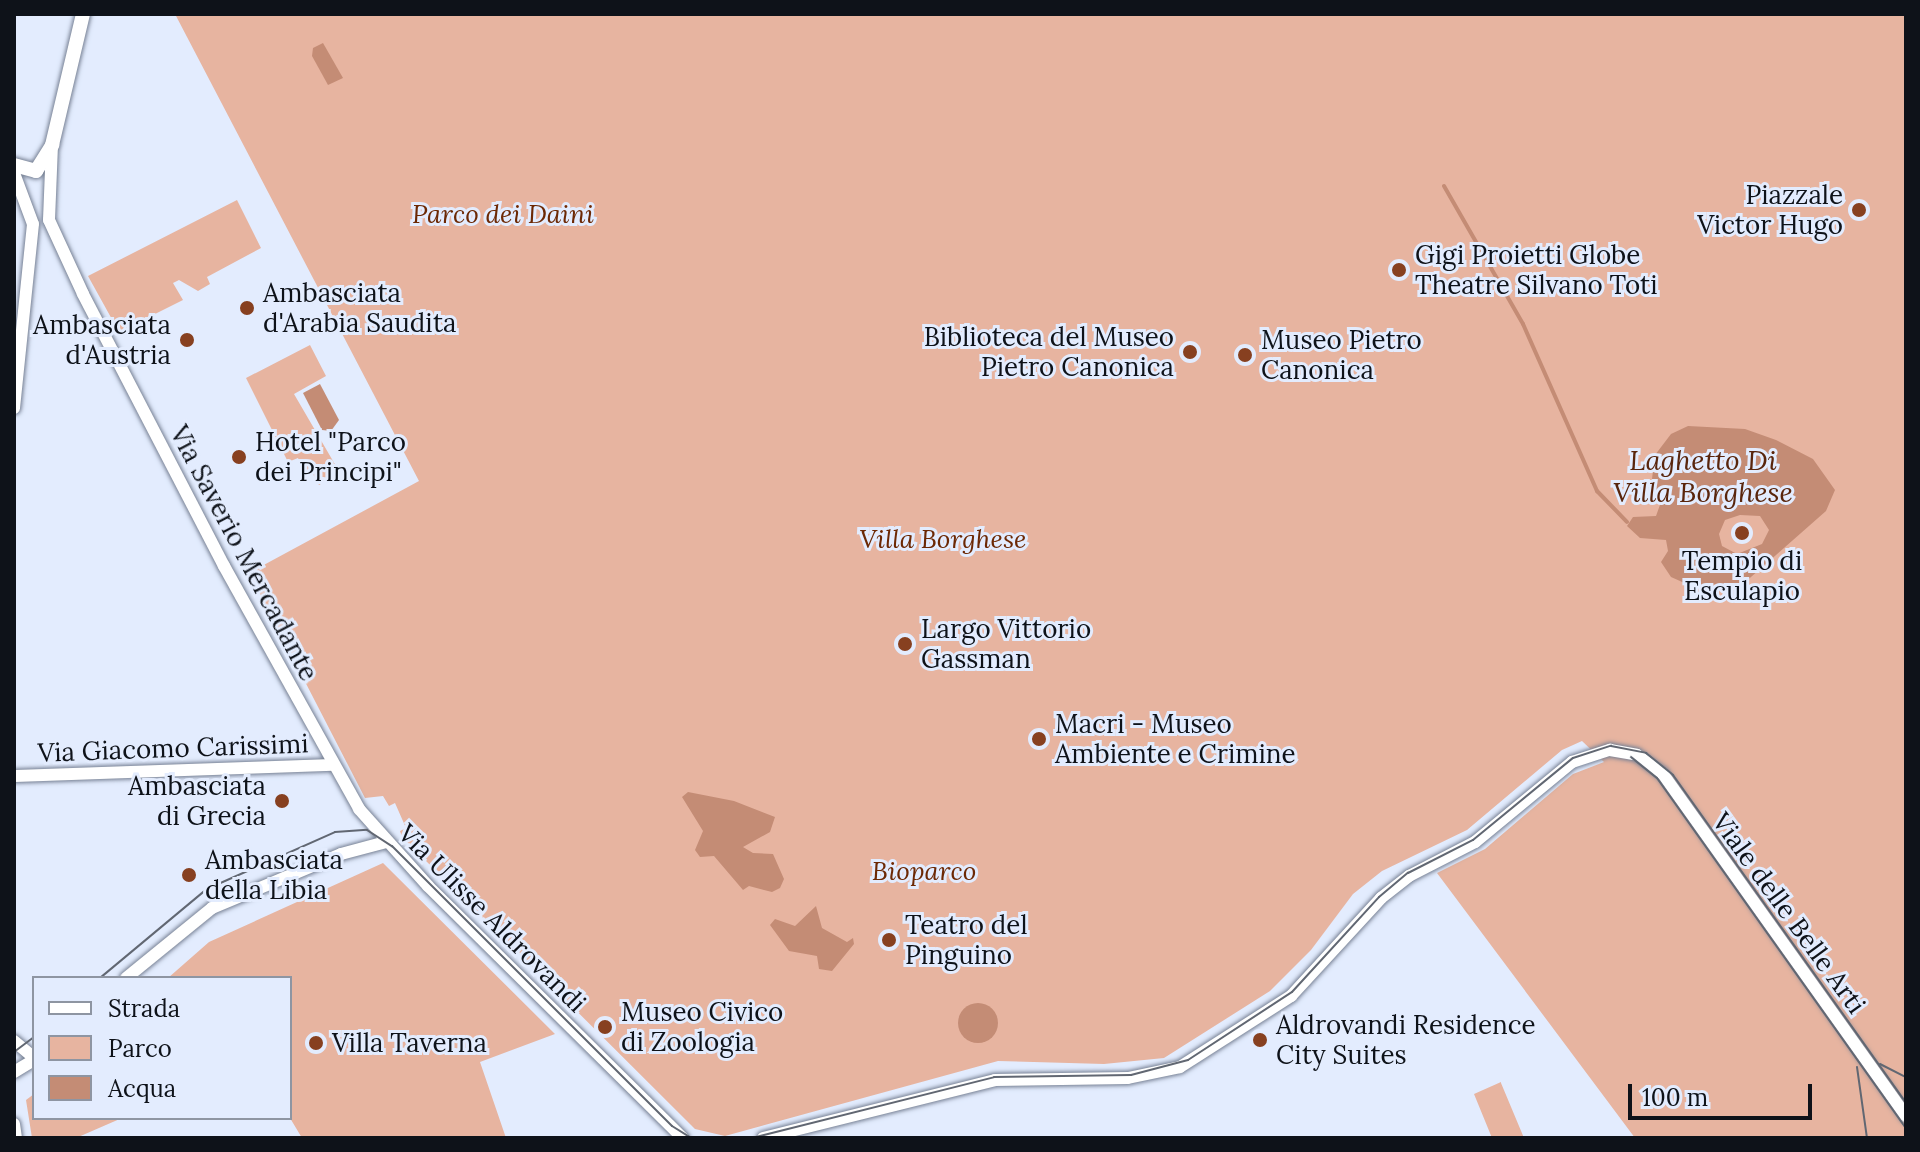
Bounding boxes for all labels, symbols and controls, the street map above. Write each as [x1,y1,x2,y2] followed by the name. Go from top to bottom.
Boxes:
[1697,179,1843,240] place label: Piazzale Victor Hugo
[412,198,594,230] park label: Parco dei Daini
[1850,201,1868,219] marker: Piazzale Victor Hugo
[1415,239,1657,300] place label: Gigi Proietti Globe Theatre Silvano Toti
[1390,261,1408,279] marker: Gigi Proietti Globe Theatre Silvano Toti
[263,277,456,338] place label: Ambasciata d'Arabia Saudita
[238,299,256,317] marker: Ambasciata d'Arabia Saudita
[33,309,171,370] place label: Ambasciata d'Austria
[924,321,1174,382] place label: Biblioteca del Museo Pietro Canonica
[1261,324,1422,386] place label: Museo Pietro Canonica
[178,331,196,349] marker: Ambasciata d'Austria
[1181,343,1199,361] marker: Biblioteca del Museo Pietro Canonica
[1236,346,1254,364] marker: Museo Pietro Canonica
[163,420,325,686] street label: Via Saverio Mercadante
[255,426,406,488] place label: Hotel "Parco dei Principi"
[1613,443,1793,509] water label: Laghetto Di Villa Borghese
[230,448,248,466] marker: Hotel "Parco dei Principi"
[859,523,1027,555] park label: Villa Borghese
[1733,524,1751,542] marker: Tempio di Esculapio
[1682,545,1802,606] place label: Tempio di Esculapio
[921,613,1091,674] place label: Largo Vittorio Gassman
[896,635,914,653] marker: Largo Vittorio Gassman
[1055,708,1296,770] place label: Macri - Museo Ambiente e Crimine
[37,728,309,768] street label: Via Giacomo Carissimi
[1030,730,1048,748] marker: Macri - Museo Ambiente e Crimine
[128,770,266,832] place label: Ambasciata di Grecia
[273,792,291,810] marker: Ambasciata di Grecia
[1706,807,1872,1019] street label: Viale delle Belle Arti
[391,817,593,1019] street label: Via Ulisse Aldrovandi
[205,844,343,906] place label: Ambasciata della Libia
[872,855,976,887] park label: Bioparco
[180,866,198,884] marker: Ambasciata della Libia
[905,909,1028,970] place label: Teatro del Pinguino
[880,931,898,949] marker: Teatro del Pinguino
[32,976,292,1120] legend
[108,993,180,1024] text: Strada
[621,996,783,1058] place label: Museo Civico di Zoologia
[1276,1009,1536,1070] place label: Aldrovandi Residence City Suites
[596,1018,614,1036] marker: Museo Civico di Zoologia
[332,1027,487,1059] place label: Villa Taverna
[1251,1031,1269,1049] marker: Aldrovandi Residence City Suites
[108,1033,172,1064] text: Parco
[307,1034,325,1052] marker: Villa Taverna
[1632,1068,1816,1118] scale bar
[108,1073,176,1104] text: Acqua
[1642,1082,1708,1113] text: 100 m

